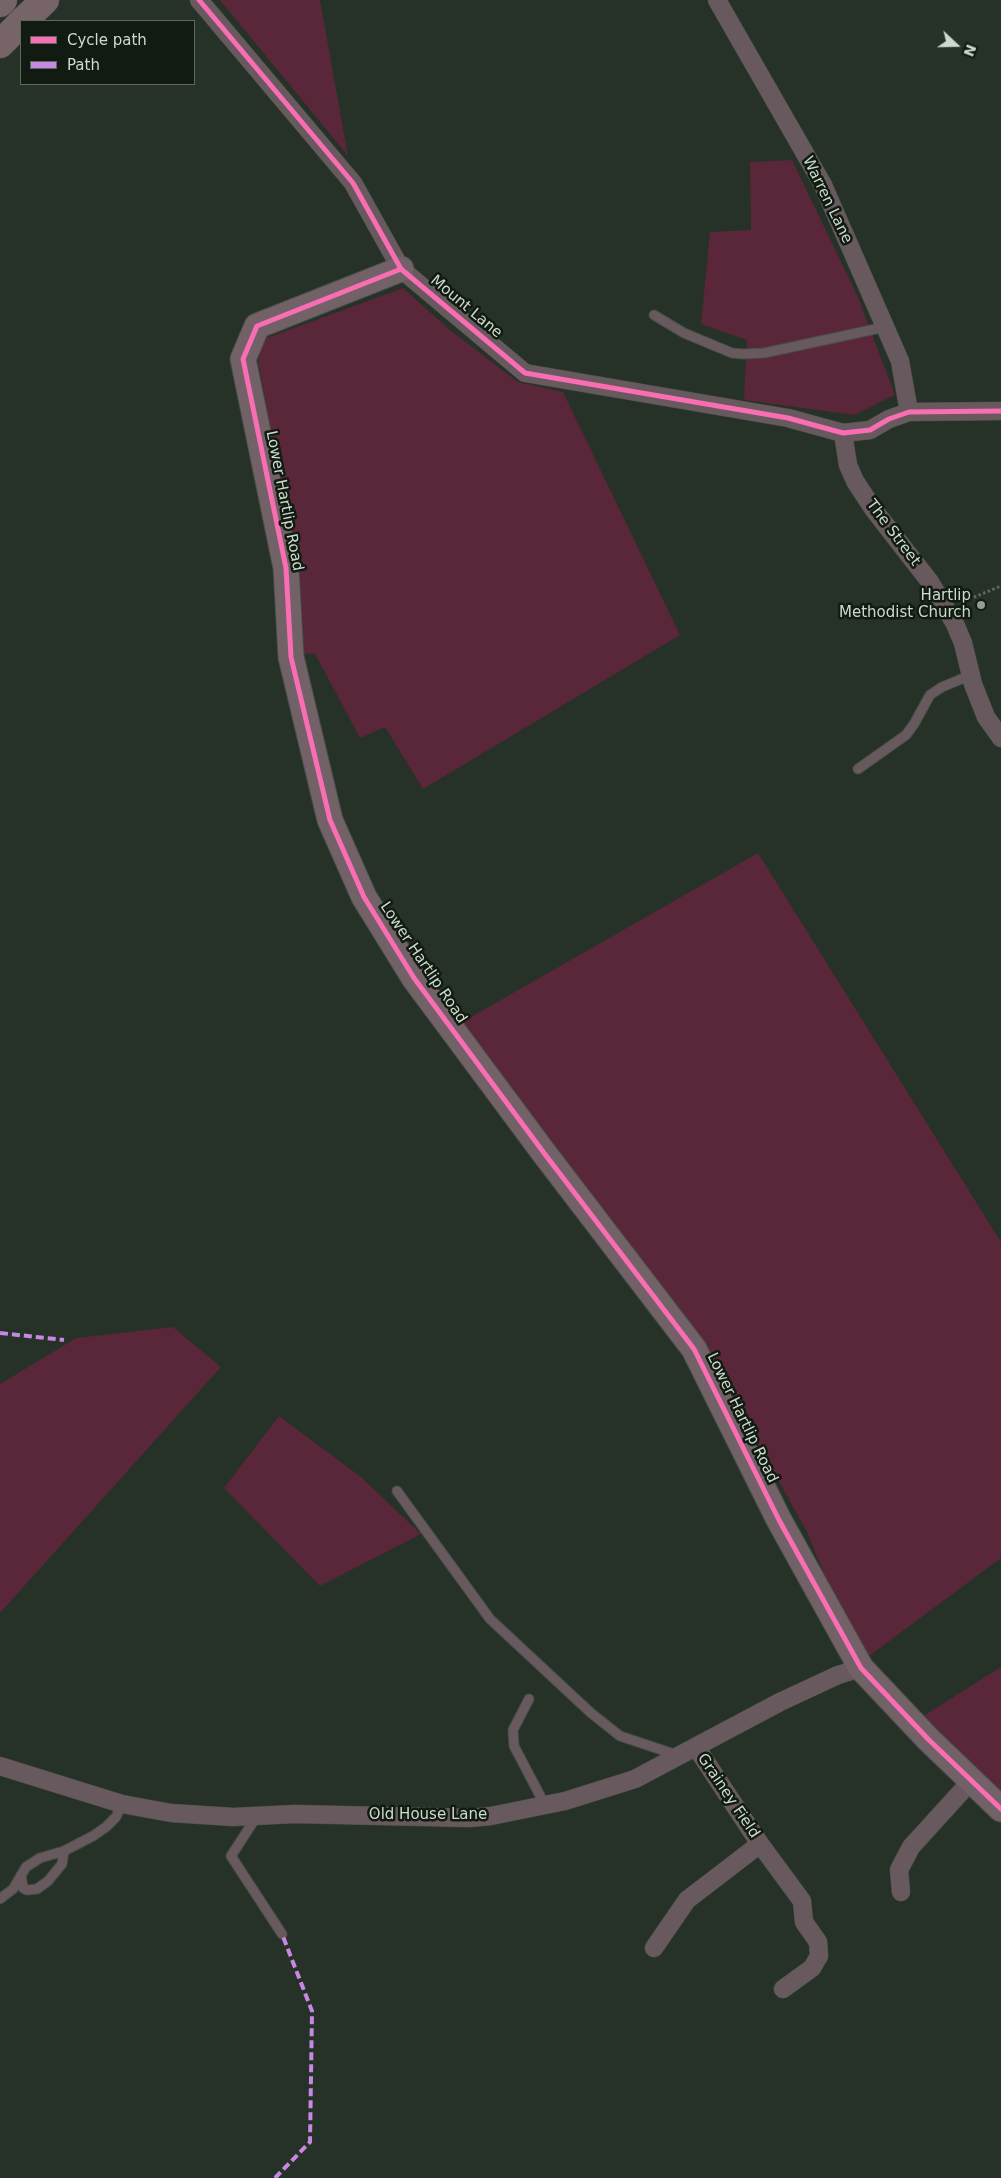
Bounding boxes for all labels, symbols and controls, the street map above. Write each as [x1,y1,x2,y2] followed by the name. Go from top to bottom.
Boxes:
[20,20,195,85] legend
[931,20,981,70] north arrow
[67,31,147,49] text: Cycle path
[960,42,980,59] text: N
[67,56,100,74] text: Path
[798,154,856,246] street label: Warren Lane
[426,272,506,342] street label: Mount Lane
[262,429,306,573] street label: Lower Hartlip Road
[862,496,924,570] street label: The Street
[839,587,971,622] place label: Hartlip Methodist Church
[975,599,987,611] marker: Hartlip Methodist Church
[376,899,470,1027] street label: Lower Hartlip Road
[703,1350,781,1486] street label: Lower Hartlip Road
[693,1750,763,1842] street label: Grainey Field
[369,1806,487,1824] street label: Old House Lane

